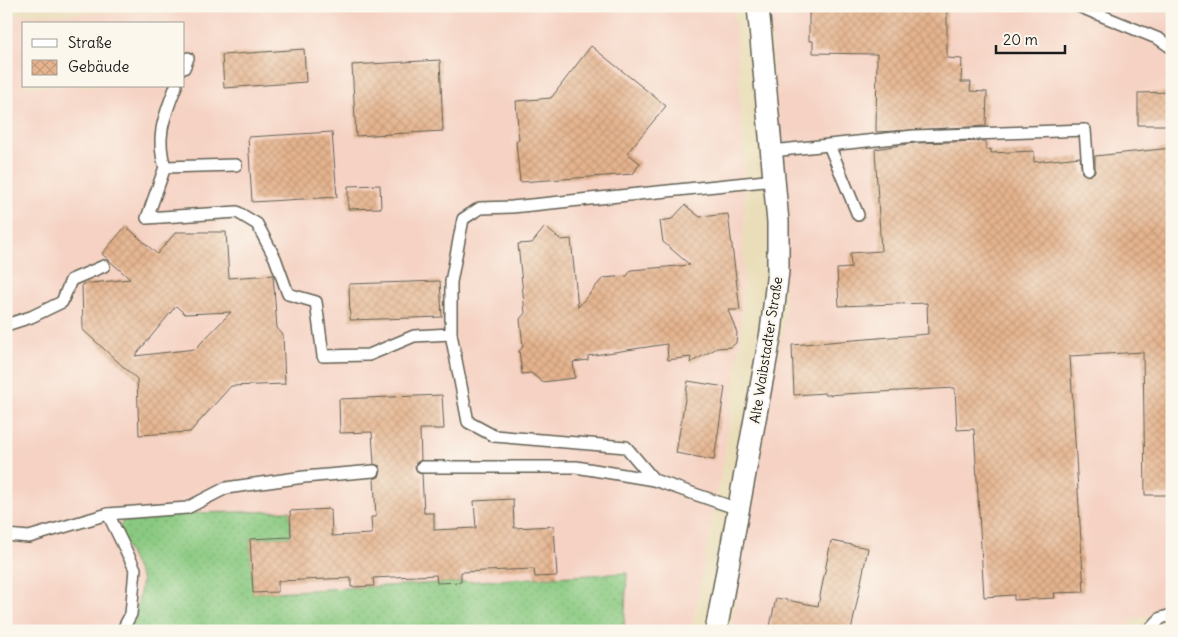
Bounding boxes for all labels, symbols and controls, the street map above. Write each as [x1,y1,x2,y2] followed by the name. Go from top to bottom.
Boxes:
[22,22,185,88] legend
[996,22,1064,54] scale bar
[1003,30,1038,49] text: 20 m
[68,33,112,52] text: Straße
[68,57,129,76] text: Gebäude
[746,275,786,425] street label: Alte Waibstadter Straße

